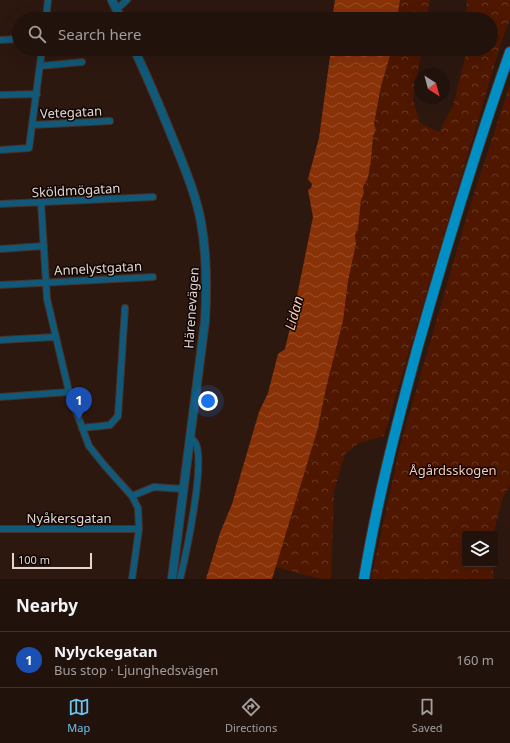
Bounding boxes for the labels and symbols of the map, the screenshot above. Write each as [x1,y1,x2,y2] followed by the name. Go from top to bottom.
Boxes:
[414,68,450,104] north arrow
[39,101,103,123] street label: Vetegatan
[31,179,121,201] street label: Sköldmögatan
[54,257,142,279] street label: Annelystgatan
[179,267,203,349] street label: Härenevägen
[280,294,307,332] water label: Lidan
[66,387,92,420] pin: 1
[198,391,218,411] your location
[409,461,497,479] park label: Ågårdsskogen
[27,509,111,527] street label: Nyåkersgatan
[12,551,92,570] scale bar

